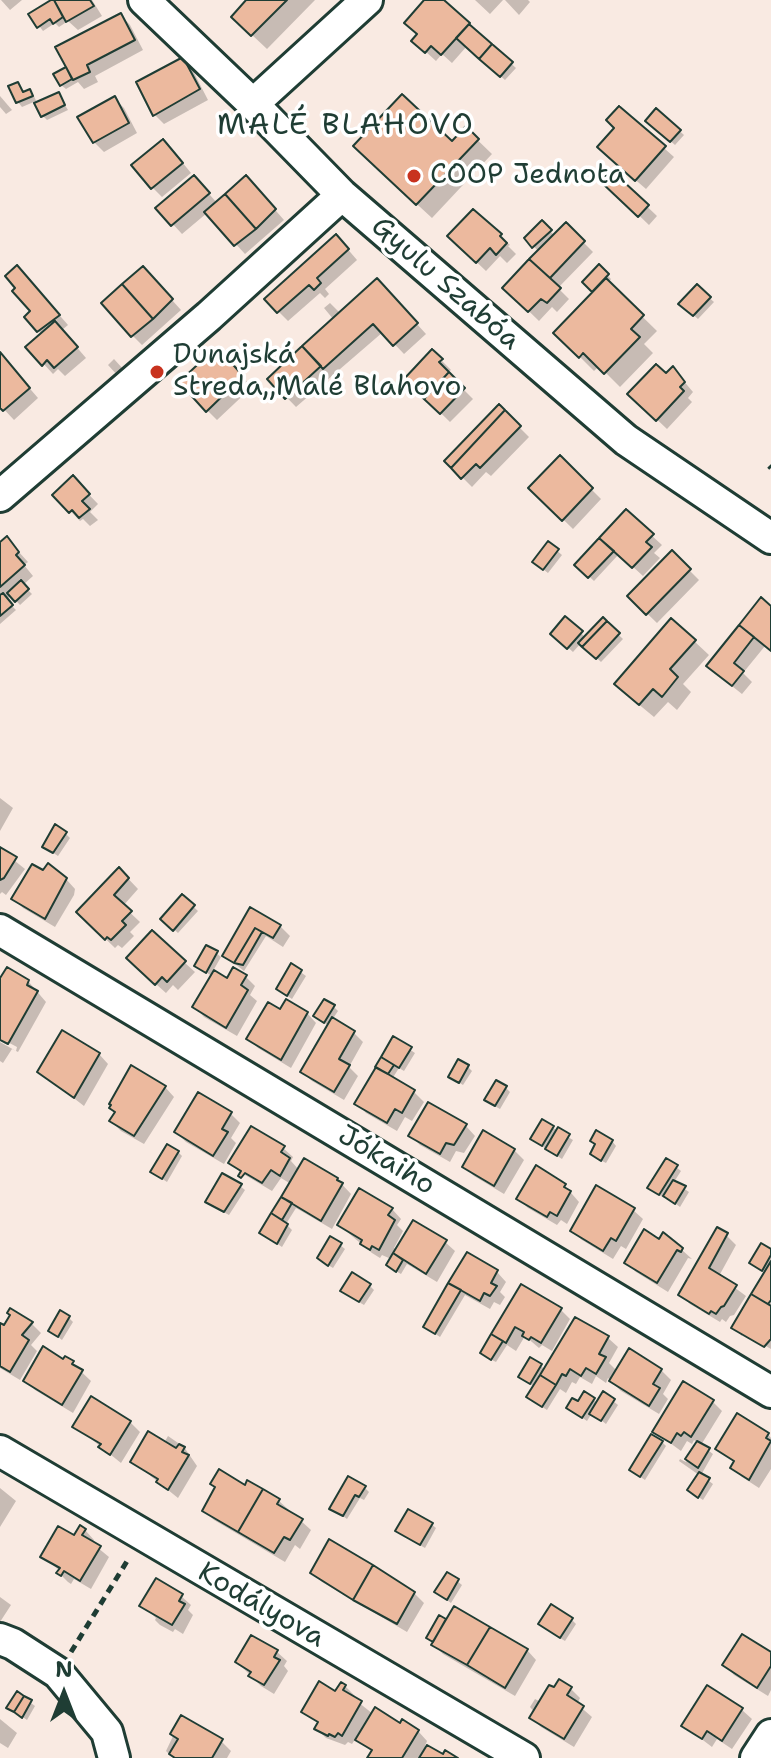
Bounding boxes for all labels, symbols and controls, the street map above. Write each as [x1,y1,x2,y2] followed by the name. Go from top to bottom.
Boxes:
[217,108,475,144] district label: MALÉ BLAHOVO
[430,159,625,193] place label: COOP Jednota
[405,167,423,185] marker: COOP Jednota
[364,210,526,358] street label: Gyulu Szabóa
[173,339,462,405] place label: Dunajská Streda,,Malé Blahovo
[148,363,166,381] marker: Dunajská Streda,,Malé Blahovo
[331,1119,441,1203] street label: Jókaiho
[192,1556,330,1656] street label: Kodályova
[24,1654,104,1734] north arrow
[55,1655,73,1684] text: N

